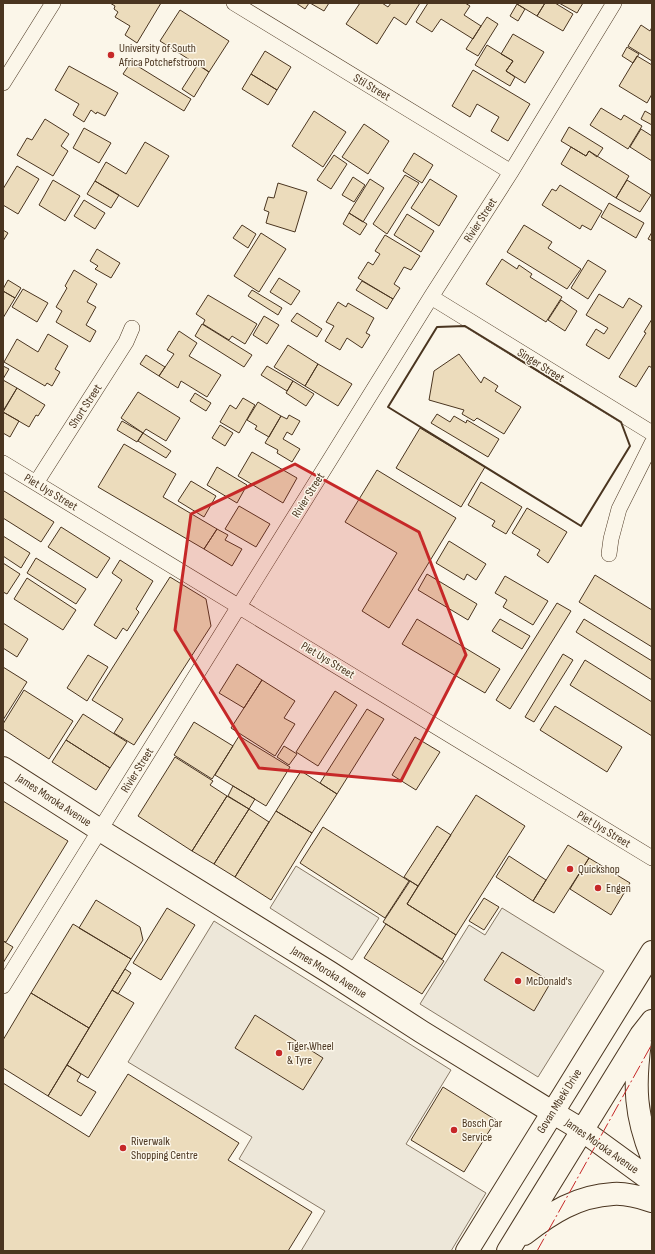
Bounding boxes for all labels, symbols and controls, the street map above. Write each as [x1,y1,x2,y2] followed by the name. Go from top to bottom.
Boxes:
[118,41,205,70] place label: University of South Africa Potchefstroom
[106,50,116,60] marker: University of South Africa Potchefstroom
[351,71,393,104] street label: Stil Street
[460,195,501,245] street label: Rivier Street
[514,345,567,386] street label: Singer Street
[66,381,105,431] street label: Short Street
[289,470,328,521] street label: Rivier Street
[21,471,81,514] street label: Piet Uys Street
[298,639,358,682] street label: Piet Uys Street
[118,745,157,796] street label: Rivier Street
[12,770,94,830] street label: James Moroka Avenue
[574,808,634,851] street label: Piet Uys Street
[578,862,620,877] place label: Quickshop
[565,864,575,874] marker: Quickshop
[606,881,631,896] place label: Engen
[593,883,603,893] marker: Engen
[287,943,370,1002] street label: James Moroka Avenue
[526,974,572,989] place label: McDonald's
[513,976,523,986] marker: McDonald's
[287,1039,334,1068] place label: Tiger Wheel & Tyre
[274,1048,284,1058] marker: Tiger Wheel & Tyre
[534,1066,585,1136] street label: Govan Mbeki Drive
[561,1115,642,1177] street label: James Moroka Avenue
[462,1116,503,1145] place label: Bosch Car Service
[449,1125,459,1135] marker: Bosch Car Service
[131,1134,198,1163] place label: Riverwalk Shopping Centre
[118,1143,128,1153] marker: Riverwalk Shopping Centre

